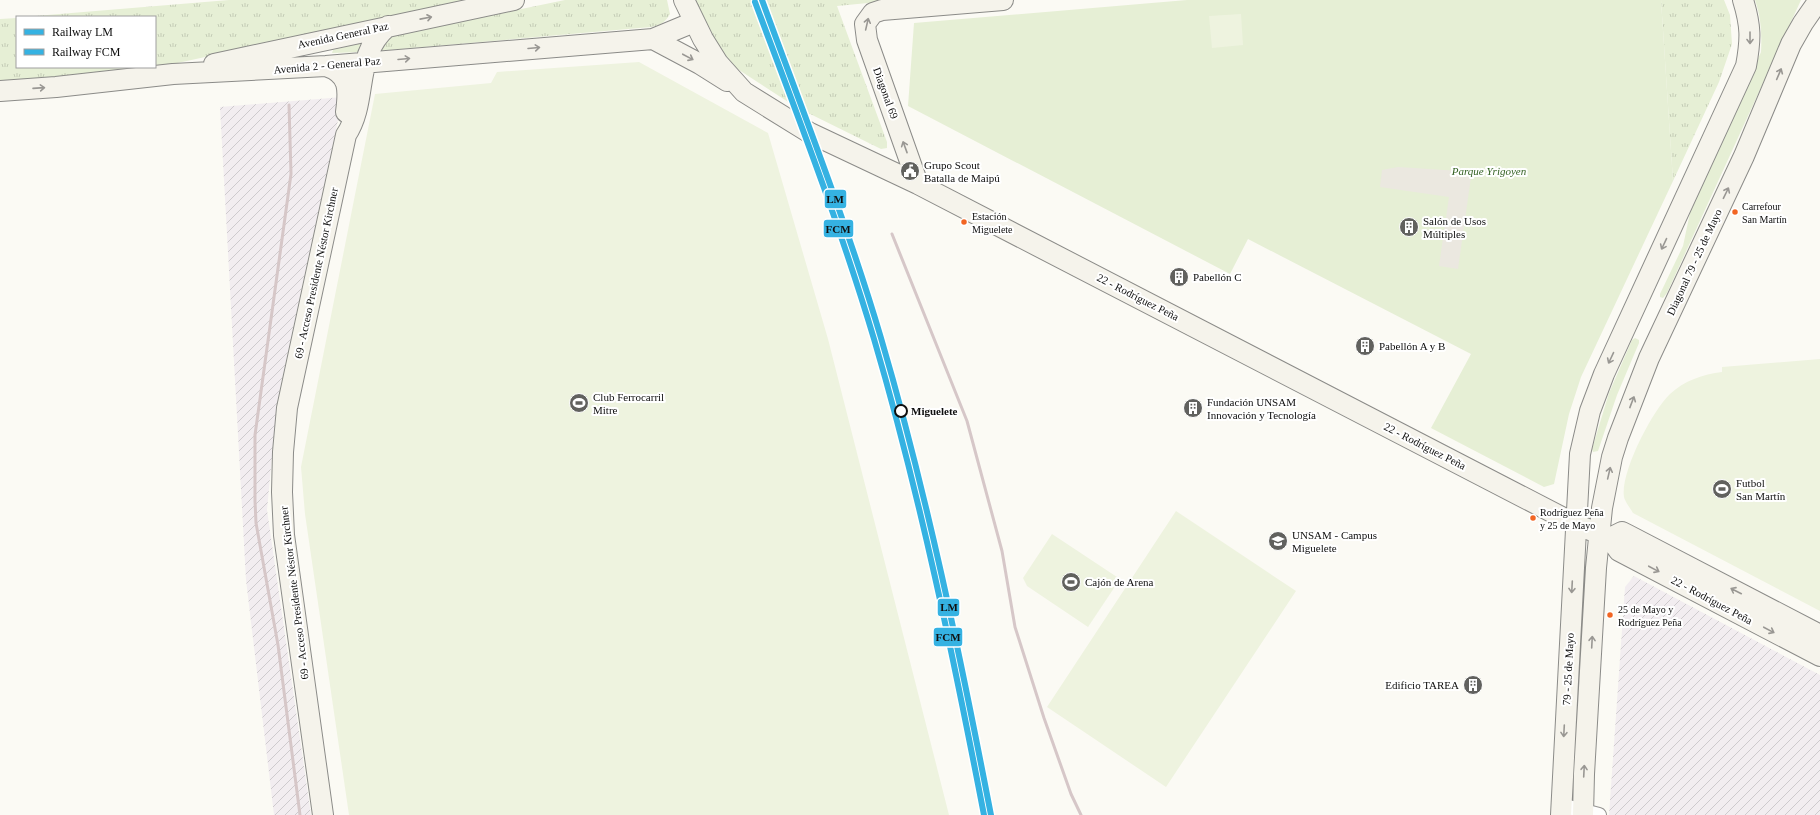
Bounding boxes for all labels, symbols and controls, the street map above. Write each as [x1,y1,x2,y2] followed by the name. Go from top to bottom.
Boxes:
[419,14,432,22] one-way arrow
[16,16,156,68] legend
[863,18,871,31] one-way arrow
[296,19,390,50] street label: Avenida General Paz
[52,25,113,39] text: Railway LM
[1746,31,1754,44] one-way arrow
[52,45,121,59] text: Railway FCM
[527,45,540,52] one-way arrow
[273,54,381,76] street label: Avenida 2 - General Paz
[682,54,694,61] one-way arrow
[397,55,410,62] one-way arrow
[871,66,901,121] street label: Diagonal 69
[1775,68,1783,80] one-way arrow
[32,85,45,92] one-way arrow
[901,142,909,154] one-way arrow
[924,159,1000,184] place label: Grupo Scout Batalla de Maipú
[899,160,921,182] public building icon: Grupo Scout Batalla de Maipú
[1451,165,1527,177] park label: Parque Yrigoyen
[292,186,340,360] street label: 69 - Acceso Presidente Néstor Kirchner
[1723,187,1731,199] one-way arrow
[824,189,847,209] line badge: LM
[826,193,844,205] text: LM
[1742,201,1787,225] place label: Carrefour San Martín
[1664,207,1724,317] street label: Diagonal 79 - 25 de Mayo
[1730,207,1740,217] marker: Carrefour San Martín
[972,211,1013,235] place label: Estación Miguelete
[1423,215,1486,240] place label: Salón de Usos Múltiples
[1398,216,1420,238] building icon: Salón de Usos Múltiples
[959,217,969,227] marker: Estación Miguelete
[823,219,854,238] line badge: FCM
[825,223,851,235] text: FCM
[1660,237,1668,249] one-way arrow
[1168,266,1190,288] building icon: Pabellón C
[1095,271,1181,323] street label: 22 - Rodríguez Peña
[1193,271,1242,283] place label: Pabellón C
[1354,335,1376,357] building icon: Pabellón A y B
[1379,340,1445,352] place label: Pabellón A y B
[1607,352,1614,364] one-way arrow
[593,391,664,416] place label: Club Ferrocarril Mitre
[568,392,590,414] sports icon: Club Ferrocarril Mitre
[1207,396,1316,421] place label: Fundación UNSAM Innovación y Tecnología
[1628,396,1636,408] one-way arrow
[1182,397,1204,419] building icon: Fundación UNSAM Innovación y Tecnología
[894,404,908,418] marker: Miguelete
[911,405,958,417] place label: Miguelete
[1382,420,1468,472] street label: 22 - Rodríguez Peña
[1605,467,1613,480] one-way arrow
[1736,477,1786,502] place label: Futbol San Martín
[1711,478,1733,500] sports icon: Futbol San Martín
[277,505,311,680] street label: 69 - Acceso Presidente Néstor Kirchner
[1540,507,1604,531] place label: Rodríguez Peña y 25 de Mayo
[1528,513,1538,523] marker: Rodríguez Peña y 25 de Mayo
[1292,529,1377,554] place label: UNSAM - Campus Miguelete
[1267,530,1289,552] school or university icon: UNSAM - Campus Miguelete
[1647,566,1659,574] one-way arrow
[1060,571,1082,593] sports icon: Cajón de Arena
[1669,574,1755,627] street label: 22 - Rodríguez Peña
[1085,576,1154,588] place label: Cajón de Arena
[1569,580,1576,593] one-way arrow
[1730,587,1742,594] one-way arrow
[937,598,960,617] line badge: LM
[940,601,958,613] text: LM
[1618,604,1682,628] place label: 25 de Mayo y Rodríguez Peña
[1605,610,1615,620] marker: 25 de Mayo y Rodríguez Peña
[1763,626,1775,634] one-way arrow
[933,627,963,647] line badge: FCM
[935,631,961,643] text: FCM
[1560,632,1576,706] street label: 79 - 25 de Mayo
[1588,636,1595,649] one-way arrow
[1462,674,1484,696] building icon: Edificio TAREA
[1385,679,1459,691] place label: Edificio TAREA
[1561,724,1568,737] one-way arrow
[1581,765,1588,778] one-way arrow

